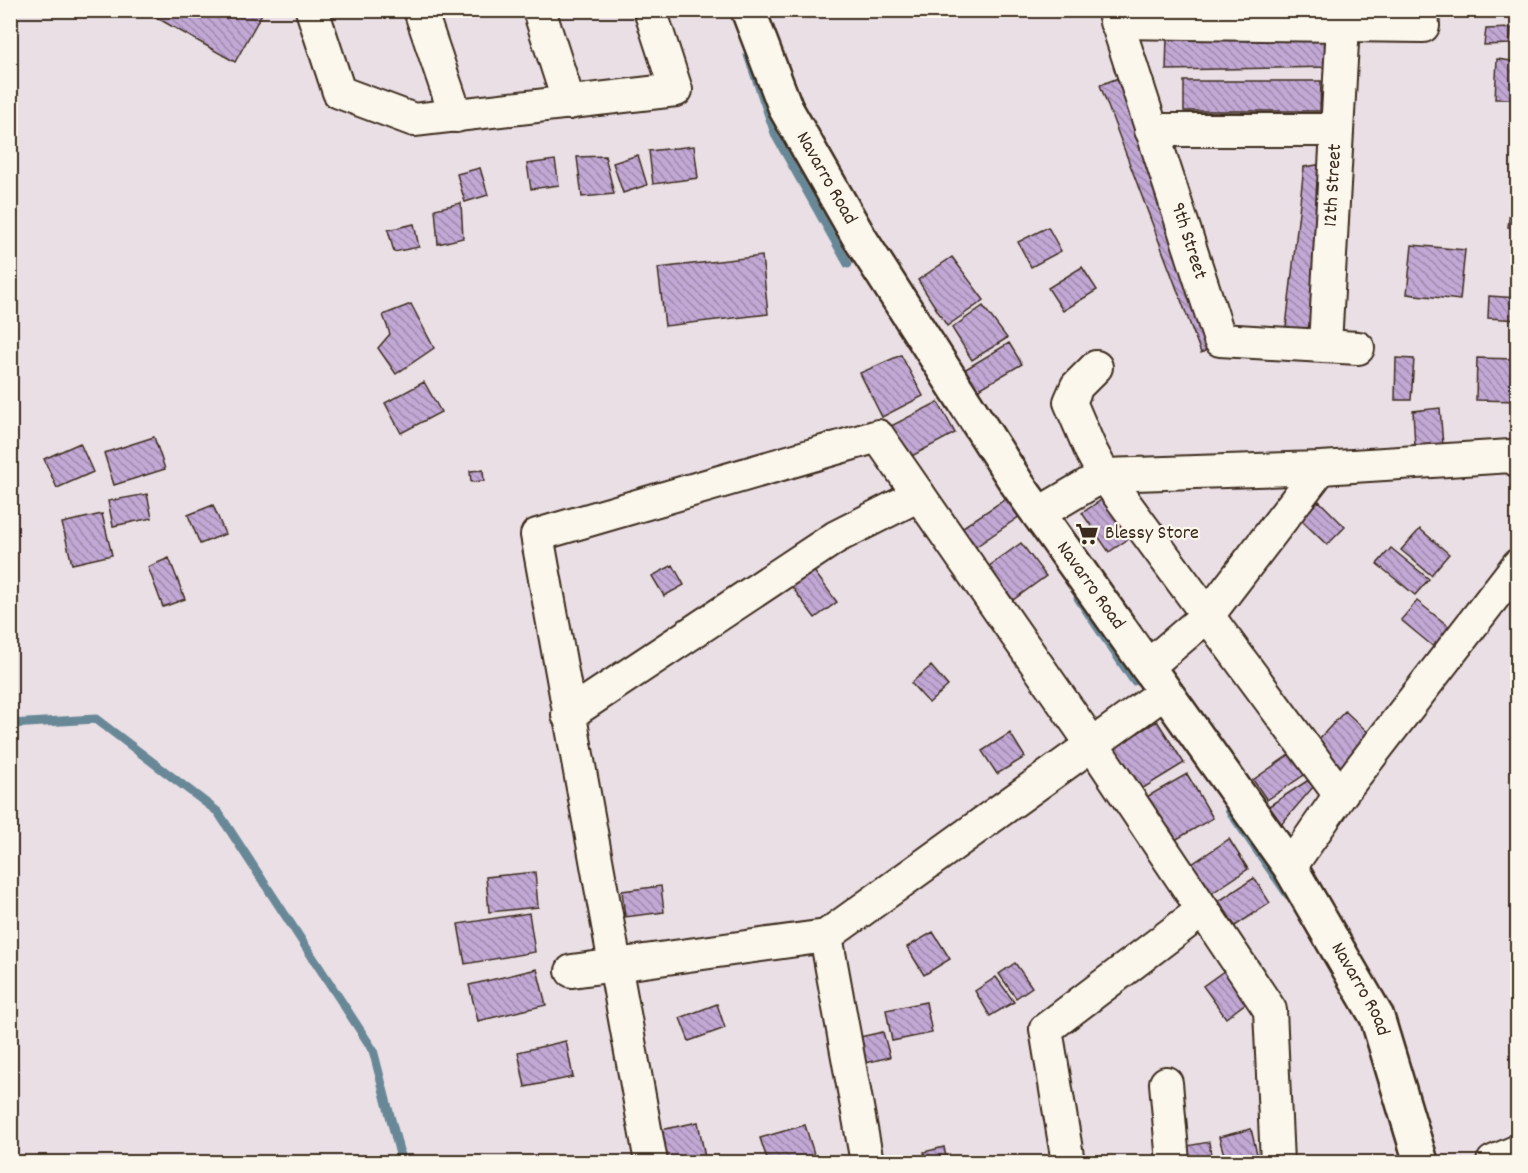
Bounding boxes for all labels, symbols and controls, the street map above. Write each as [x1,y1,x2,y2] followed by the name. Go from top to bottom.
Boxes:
[788,127,863,230] street label: Navarro Road
[1318,143,1350,227] street label: 12th Street
[1162,199,1213,283] street label: 9th Street
[1105,520,1199,548] place label: Blessy Store
[1074,521,1100,547] supermarket icon: Blessy Store
[1049,536,1131,636] street label: Navarro Road
[1323,938,1396,1039] street label: Navarro Road

